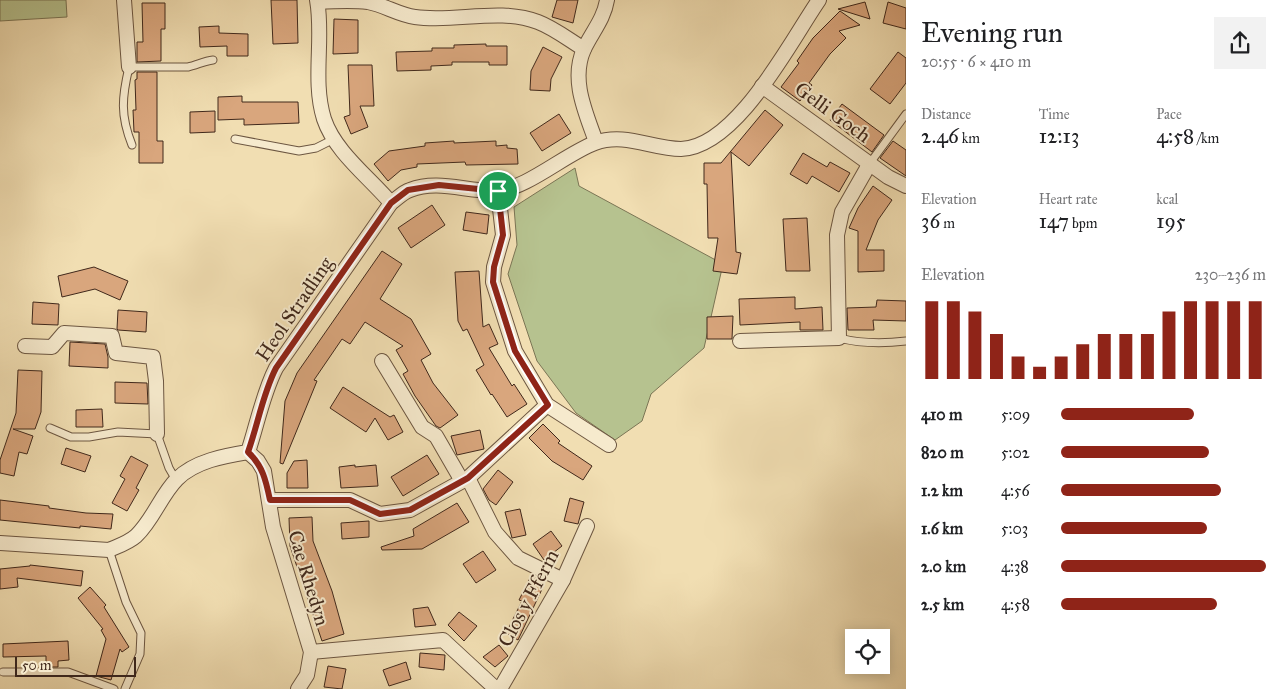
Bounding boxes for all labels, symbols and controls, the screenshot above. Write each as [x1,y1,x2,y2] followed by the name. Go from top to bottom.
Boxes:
[921,15,1063,50] text: Evening run
[1214,17,1266,69] button: share
[921,52,1031,71] text: 20:55 · 6 × 410 m
[790,76,876,148] street label: Gelli Goch
[921,106,971,123] text: Distance
[1039,106,1070,123] text: Time
[1156,106,1182,123] text: Pace
[921,123,959,149] text: 2.46
[1039,123,1079,149] text: 12:13
[1156,123,1194,149] text: 4:58
[959,130,980,147] text: km
[1194,130,1219,147] text: /km
[477,170,519,212] pin
[484,177,512,205] icon: arrive
[921,191,977,208] text: Elevation
[1039,191,1098,208] text: Heart rate
[1156,191,1178,208] text: kcal
[921,208,940,234] text: 36
[1039,208,1069,234] text: 147
[1156,208,1186,234] text: 195
[940,215,955,232] text: m
[1069,215,1097,232] text: bpm
[250,252,339,366] street label: Heol Stradling
[921,265,985,284] text: Elevation
[1195,265,1266,284] text: 230–236 m
[921,405,962,424] text: 410 m
[1001,405,1030,424] text: 5:09
[921,443,964,462] text: 820 m
[1001,443,1030,462] text: 5:02
[921,481,963,500] text: 1.2 km
[1001,481,1030,500] text: 4:56
[921,519,963,538] text: 1.6 km
[1001,519,1028,538] text: 5:03
[283,528,335,629] street label: Cae Rhedyn
[492,545,564,651] street label: Clos y Fferm
[921,557,966,576] text: 2.0 km
[1001,557,1029,576] text: 4:38
[921,595,964,614] text: 2.5 km
[1001,595,1030,614] text: 4:58
[845,629,890,674] map controls
[845,629,890,674] button: locate
[15,654,136,677] scale bar
[22,657,51,674] text: 50 m

